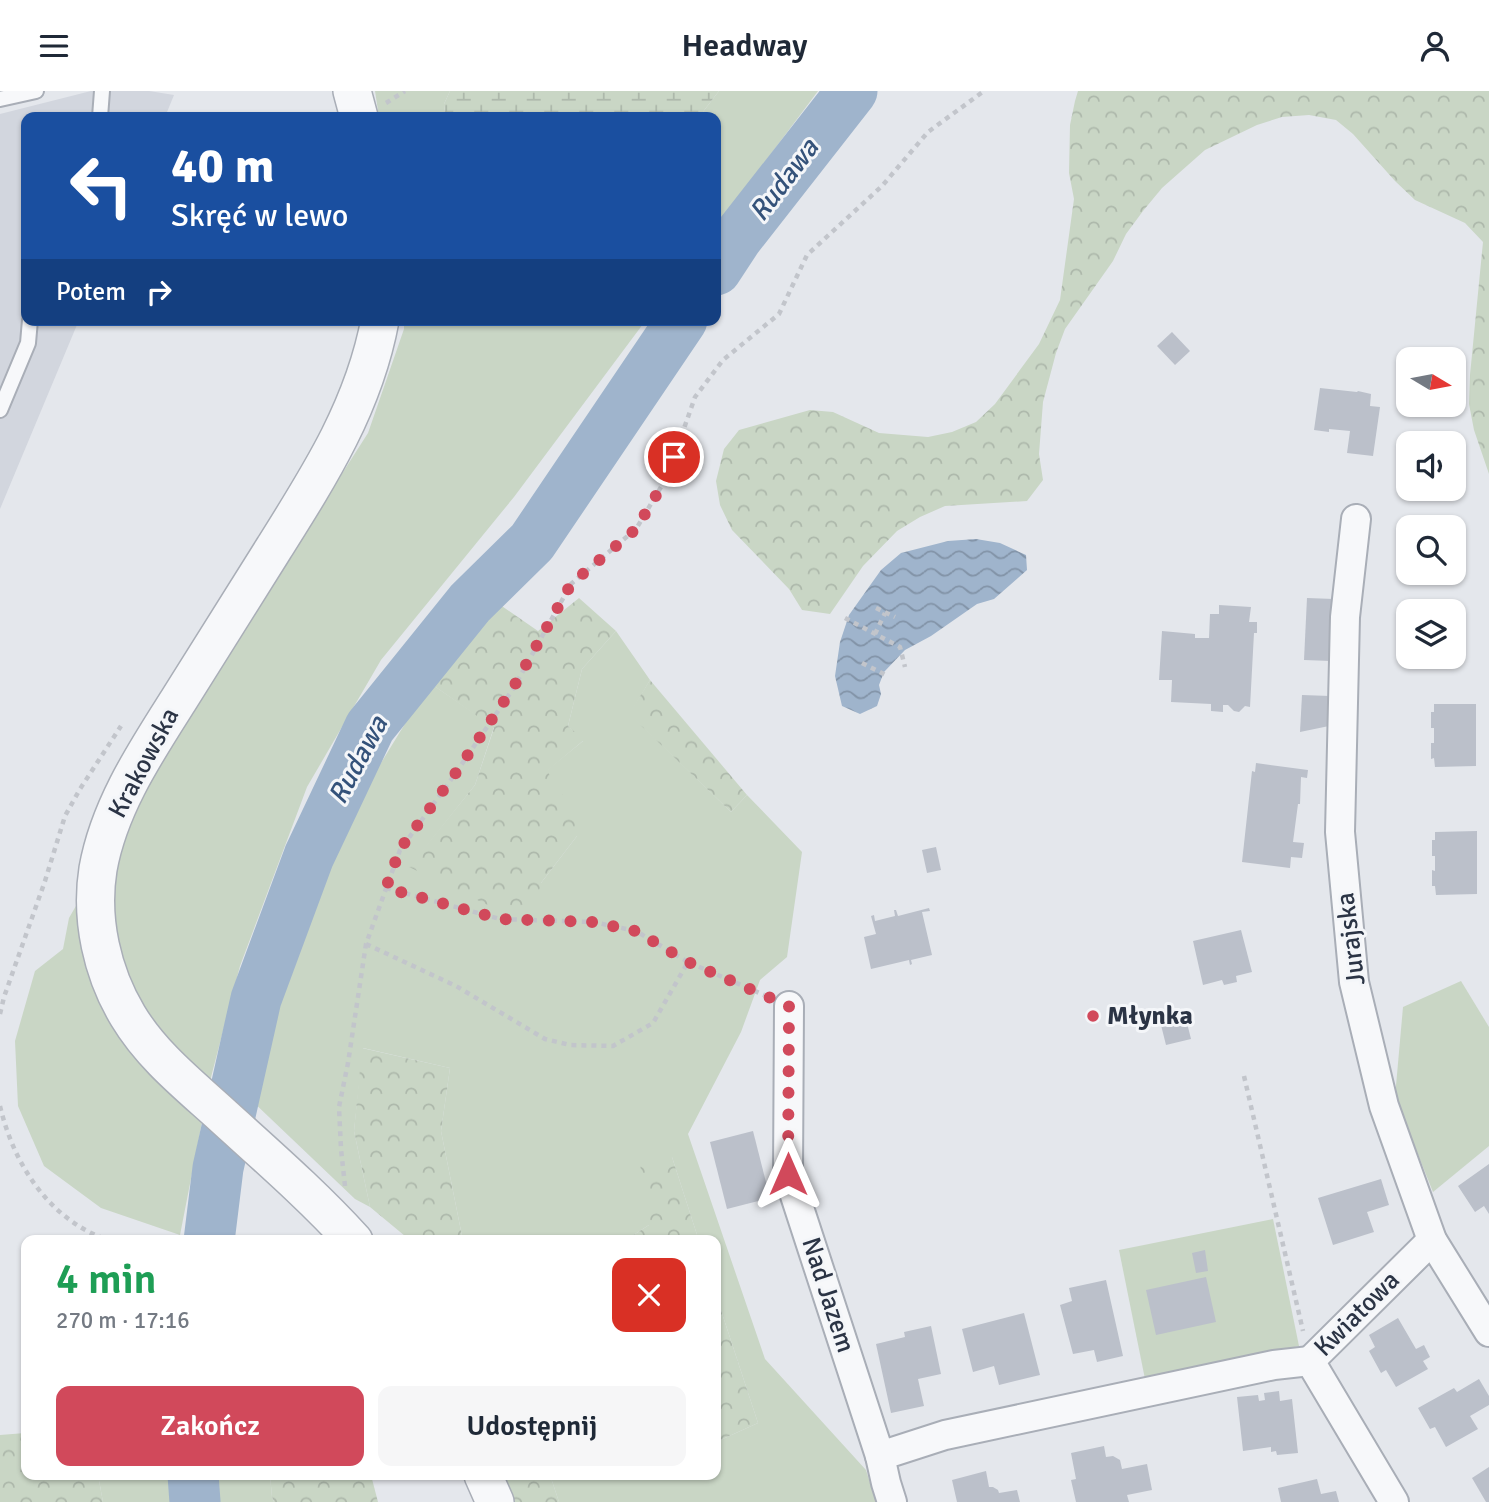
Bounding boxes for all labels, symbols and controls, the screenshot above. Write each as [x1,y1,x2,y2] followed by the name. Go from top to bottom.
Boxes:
[682,26,807,65] text: Headway
[35,27,73,65] icon: menu
[1416,27,1454,65] icon: person
[742,131,826,228] water label: Rudawa
[171,136,274,196] text: 40 m
[56,140,147,231] icon: left
[171,196,348,235] text: Skręć w lewo
[140,273,178,311] icon: right
[56,276,126,308] text: Potem
[1396,347,1466,417] north arrow
[1396,347,1466,669] map controls
[644,427,704,487] pin
[1396,431,1466,501] button: sound
[655,438,693,476] icon: arrive
[1396,515,1466,585] button: search
[1396,599,1466,669] button: layers
[102,702,186,824] street label: Krakowska
[321,710,396,810] water label: Rudawa
[1329,891,1373,987] street label: Jurajska
[1107,1000,1193,1032] place label: Młynka
[1085,1008,1101,1024] marker: Młynka
[751,1137,825,1211] position arrow
[794,1233,862,1357] street label: Nad Jazem
[56,1254,157,1305] text: 4 min
[612,1258,686,1332] button: close
[1308,1265,1406,1363] street label: Kwiatowa
[56,1306,190,1335] text: 270 m · 17:16
[56,1386,364,1466] button: Zakończ
[378,1386,686,1466] button: Udostępnij

